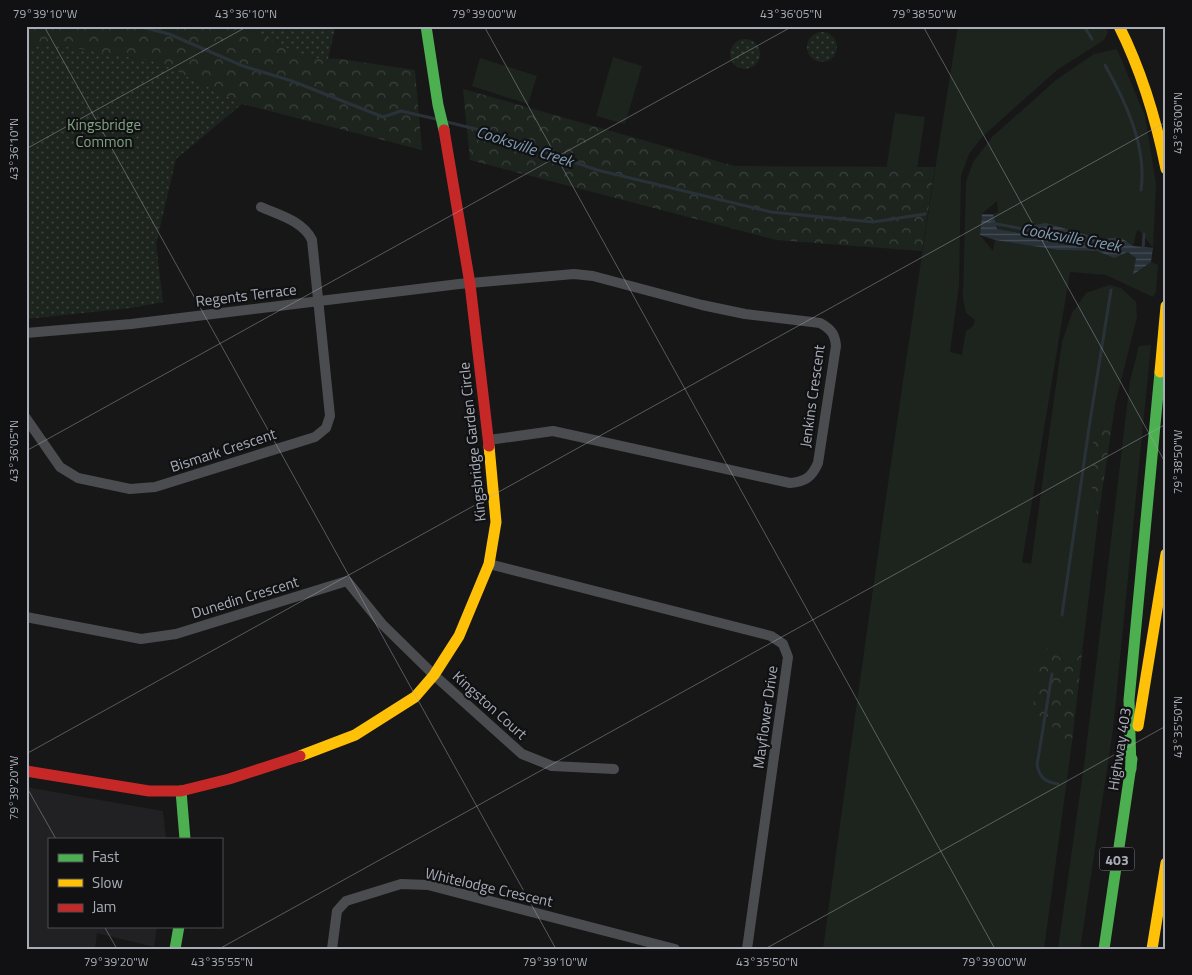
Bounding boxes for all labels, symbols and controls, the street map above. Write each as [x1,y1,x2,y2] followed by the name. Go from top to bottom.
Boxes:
[13,4,78,23] text: 79°39'10"W
[215,4,277,23] text: 43°36'10"N
[452,4,517,23] text: 79°39'00"W
[760,4,822,23] text: 43°36'05"N
[892,4,957,23] text: 79°38'50"W
[1168,92,1187,154] text: 43°36'00"N
[67,113,141,153] park label: Kingsbridge Common
[4,118,23,180] text: 43°36'10"N
[473,119,578,174] water label: Cooksville Creek
[1019,216,1125,258] water label: Cooksville Creek
[194,277,298,313] street label: Regents Terrace
[793,342,831,449] street label: Jenkins Crescent
[452,361,492,523] street label: Kingsbridge Garden Circle
[4,420,23,482] text: 43°36'05"N
[167,422,280,478] street label: Bismark Crescent
[1168,429,1187,494] text: 79°38'50"W
[189,570,302,624] street label: Dunedin Crescent
[746,664,784,770] street label: Mayflower Drive
[448,665,533,745] street label: Kingston Court
[1168,696,1187,758] text: 43°35'50"N
[1101,706,1137,792] street label: Highway 403
[4,755,23,820] text: 79°39'20"W
[48,838,222,928] legend
[92,845,120,868] text: Fast
[1100,848,1134,871] road number: 403
[423,861,556,913] street label: Whitelodge Crescent
[92,871,123,894] text: Slow
[92,895,116,918] text: Jam
[84,952,149,971] text: 79°39'20"W
[191,952,253,971] text: 43°35'55"N
[523,952,588,971] text: 79°39'10"W
[736,952,798,971] text: 43°35'50"N
[962,952,1027,971] text: 79°39'00"W

